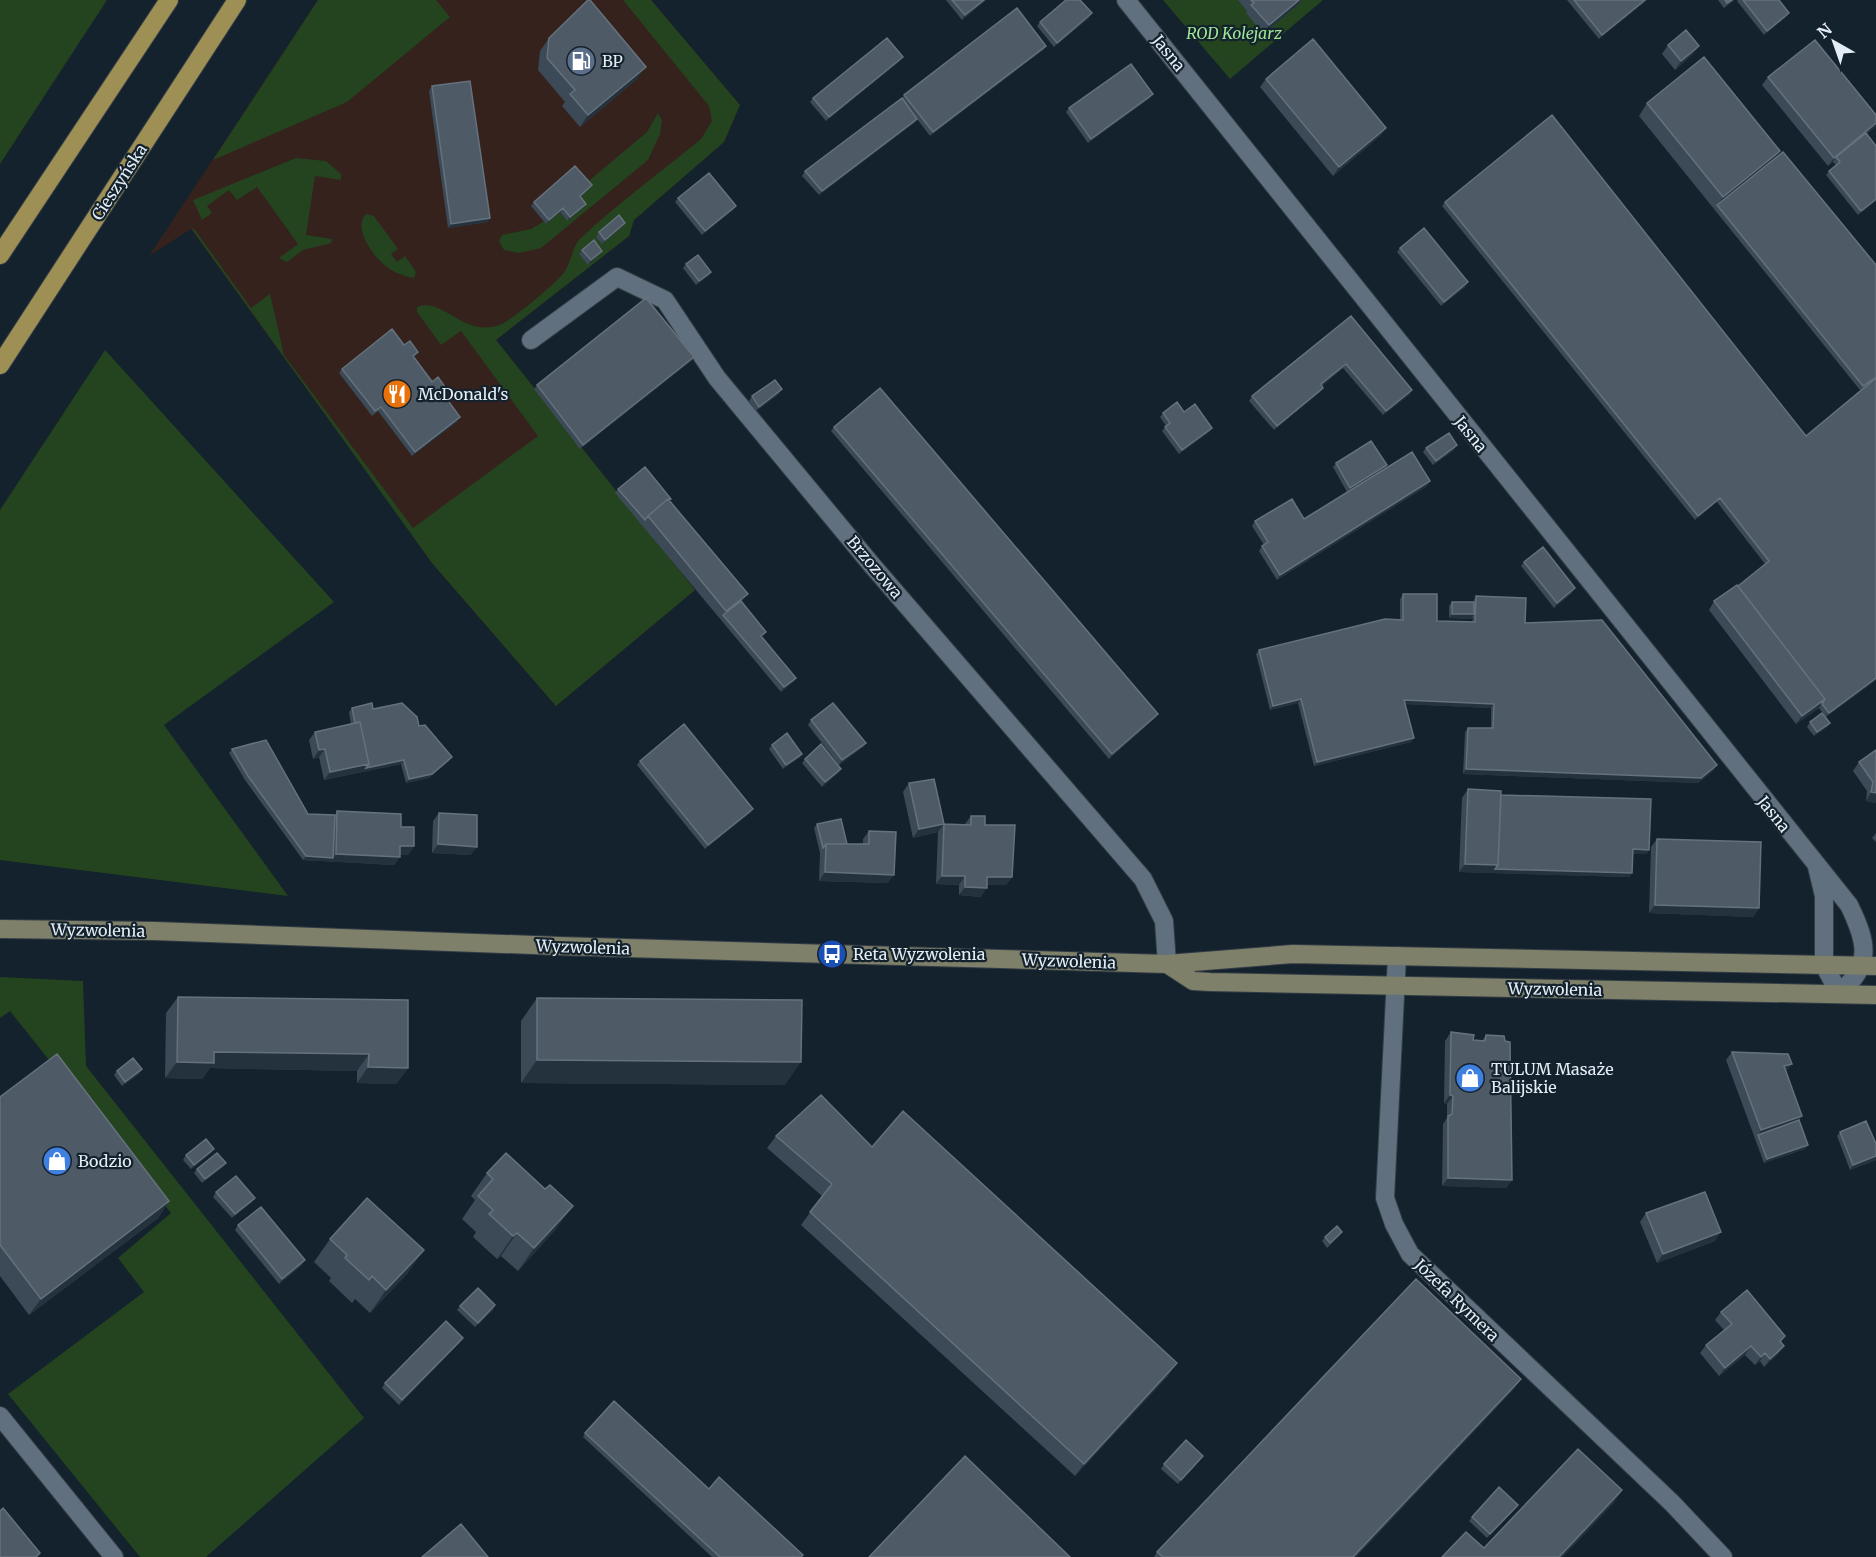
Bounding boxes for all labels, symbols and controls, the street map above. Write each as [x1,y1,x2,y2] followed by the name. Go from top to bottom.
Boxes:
[1804,12,1864,72] north arrow
[1813,19,1836,42] text: N
[1186,23,1283,43] park label: ROD Kolejarz
[1148,30,1190,76] street label: Jasna
[565,45,597,77] fuel station icon: BP
[602,51,623,71] place label: BP
[87,140,151,224] street label: Cieszyńska
[381,378,413,410] restaurant icon: McDonald's
[418,384,508,404] place label: McDonald's
[1450,411,1492,457] street label: Jasna
[843,532,907,603] street label: Brzozowa
[1753,791,1795,837] street label: Jasna
[50,919,146,941] street label: Wyzwolenia
[535,935,631,959] street label: Wyzwolenia
[816,938,848,970] bus stop icon: Reta Wyzwolenia
[853,944,986,964] place label: Reta Wyzwolenia
[1021,949,1117,973] street label: Wyzwolenia
[1507,978,1603,1000] street label: Wyzwolenia
[1491,1059,1614,1097] place label: TULUM Masaże Balijskie
[1454,1062,1486,1094] shop icon: TULUM Masaże Balijskie
[41,1145,73,1177] shop icon: Bodzio
[78,1151,132,1171] place label: Bodzio
[1410,1254,1504,1346] street label: Józefa Rymera

